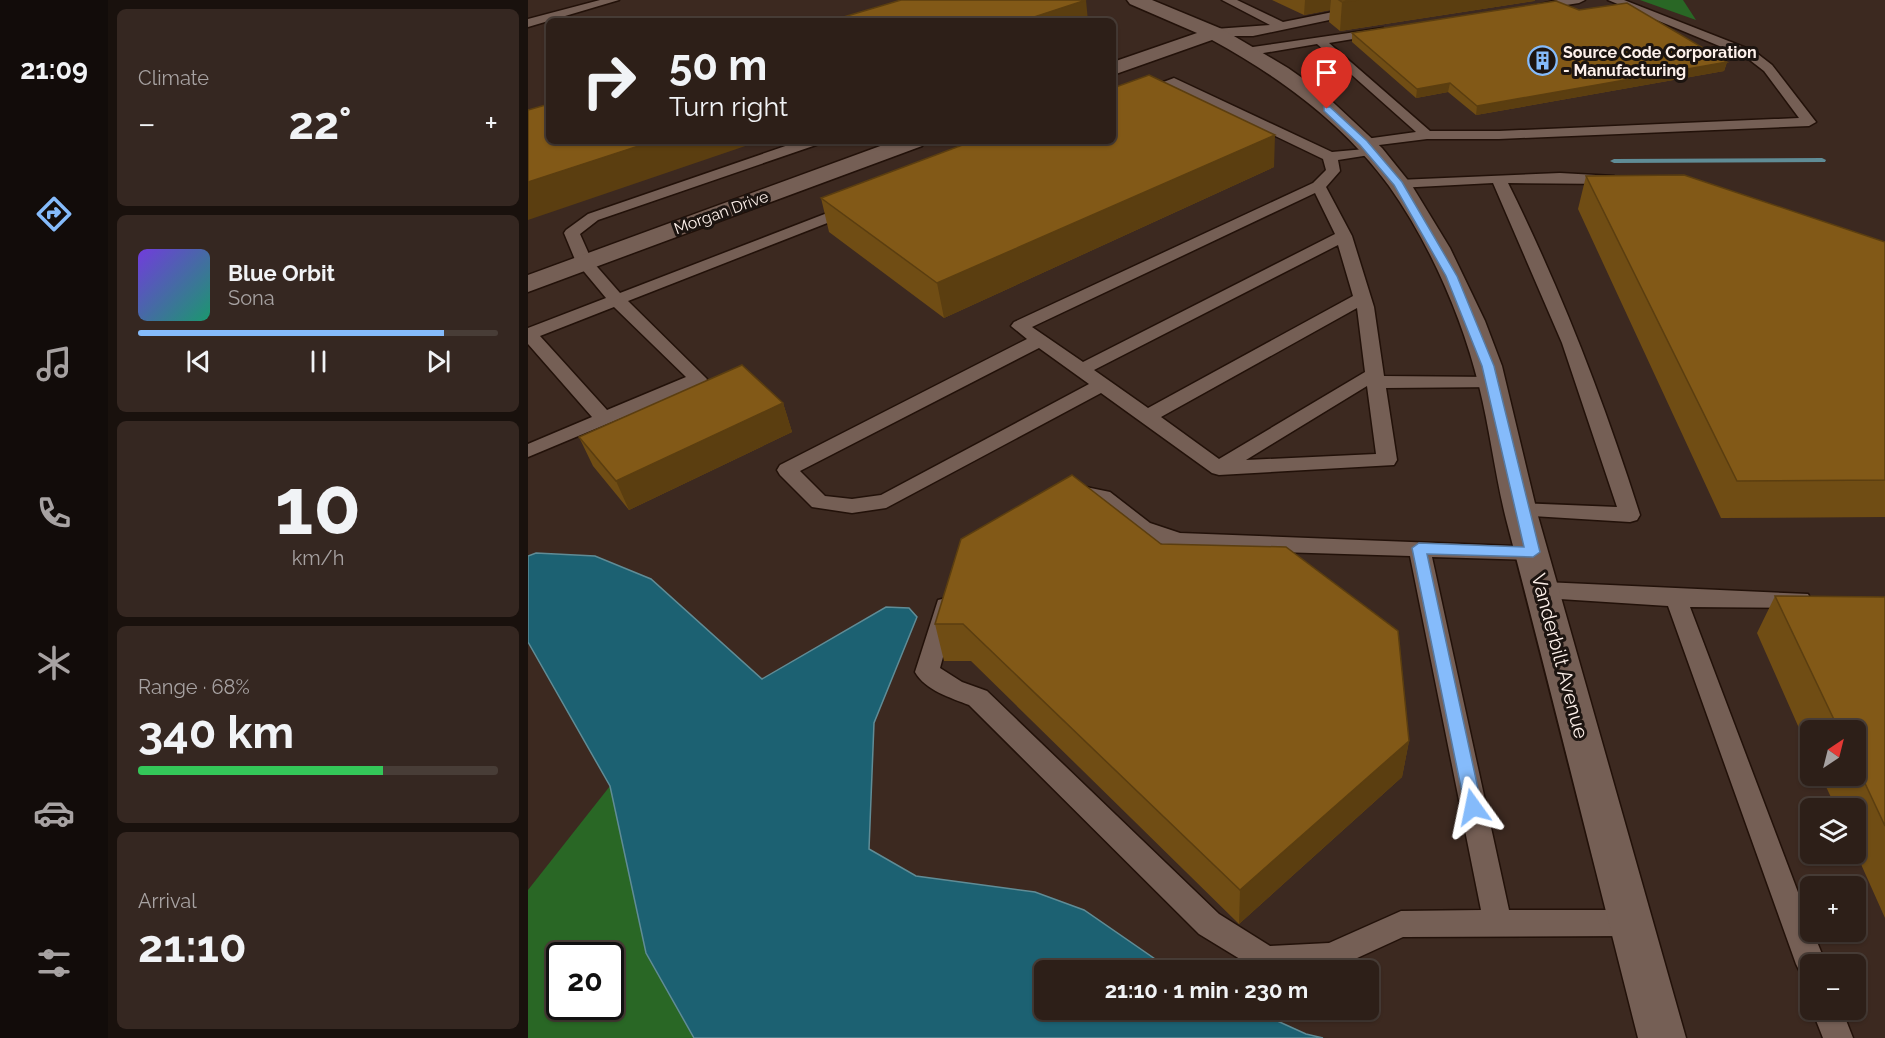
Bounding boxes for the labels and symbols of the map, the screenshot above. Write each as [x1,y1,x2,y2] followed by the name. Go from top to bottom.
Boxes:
[1563,43,1757,80] place label: Source Code Corporation - Manufacturing
[1526,45,1558,77] building icon: Source Code Corporation - Manufacturing
[1301,47,1352,109] pin
[671,187,771,238] street label: Morgan Drive
[1526,571,1594,741] street label: Vanderbilt Avenue
[1800,720,1866,786] north arrow
[1441,775,1505,839] position arrow
[546,942,624,1020] speed limit sign: 20

